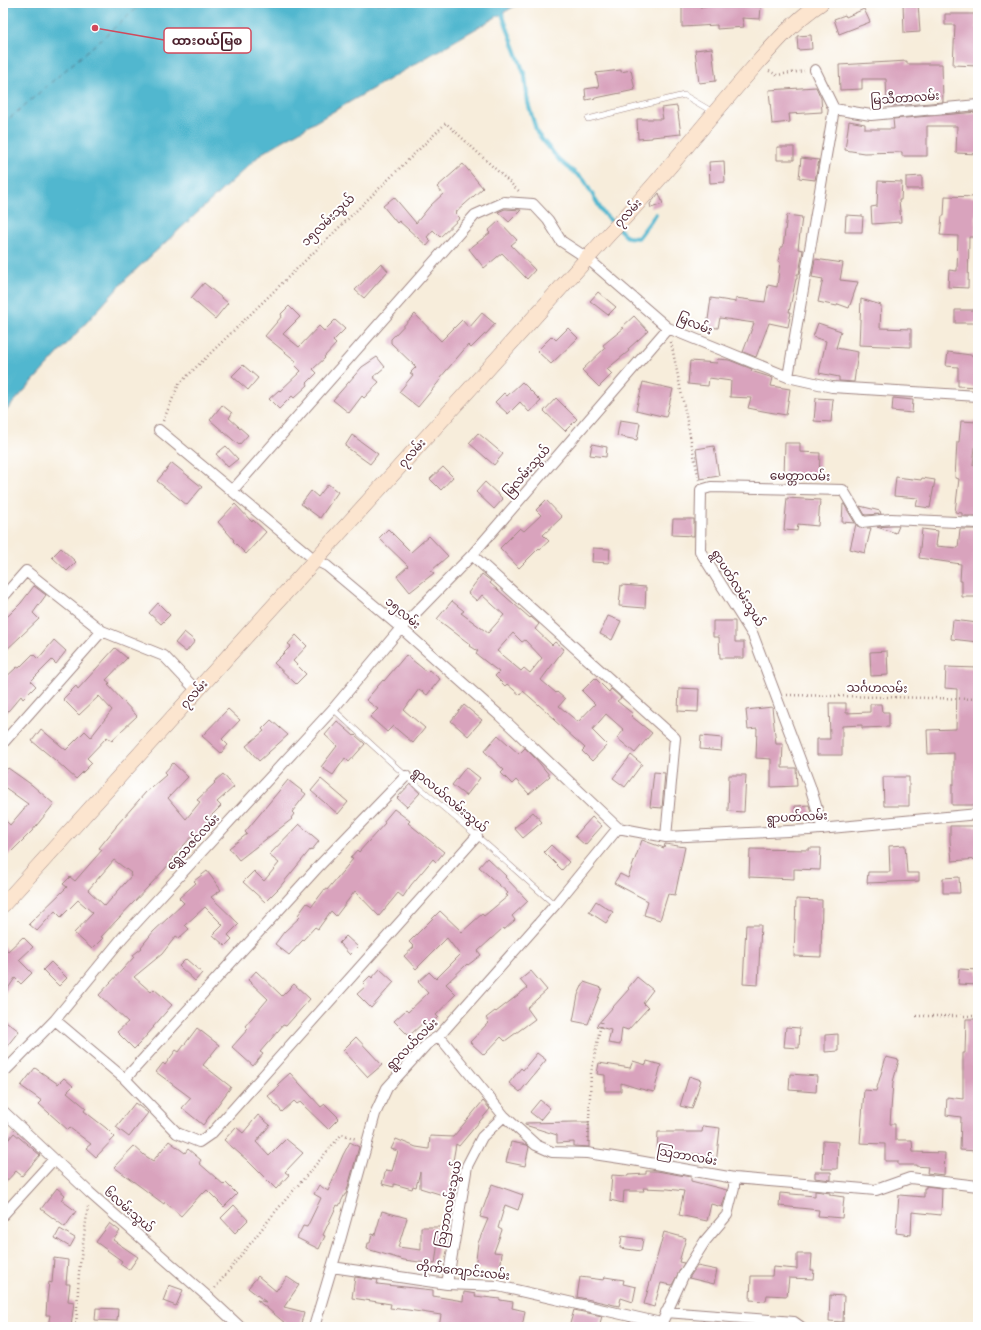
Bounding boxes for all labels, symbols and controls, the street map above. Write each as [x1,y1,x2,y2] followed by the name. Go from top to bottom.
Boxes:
[164,28,251,53] callout: ထားဝယ်မြစ
[172,29,242,52] text: ထားဝယ်မြစ
[870,85,940,111] street label: မြသီတာလမ်း
[296,188,360,252] street label: ၁၅လမ်းသွယ်
[609,193,647,233] street label: ၇လမ်း
[674,307,716,341] street label: မြလမ်း
[393,433,431,473] street label: ၇လမ်း
[498,440,556,502] street label: မြလမ်းသွယ်
[770,464,830,488] street label: မေတ္တာလမ်း
[705,545,771,631] street label: ရွာပတ်လမ်းသွယ်
[380,591,426,635] street label: ၁၅လမ်း
[175,674,213,714] street label: ၇လမ်း
[846,676,908,700] street label: သင်္ဂဟလမ်း
[407,761,493,839] street label: ရွာလယ်လမ်းသွယ်
[766,804,828,830] street label: ရွာပတ်လမ်း
[161,809,225,875] street label: ရွှေသဇင်လမ်း
[381,1013,443,1075] street label: ရွာလယ်လမ်း
[655,1140,719,1172] street label: သြဘာလမ်း
[430,1159,468,1249] street label: သြဘာလမ်းသွယ်
[99,1182,159,1238] street label: ၆လမ်းသွယ်
[415,1255,511,1287] street label: တိုက်ကျောင်းလမ်း

